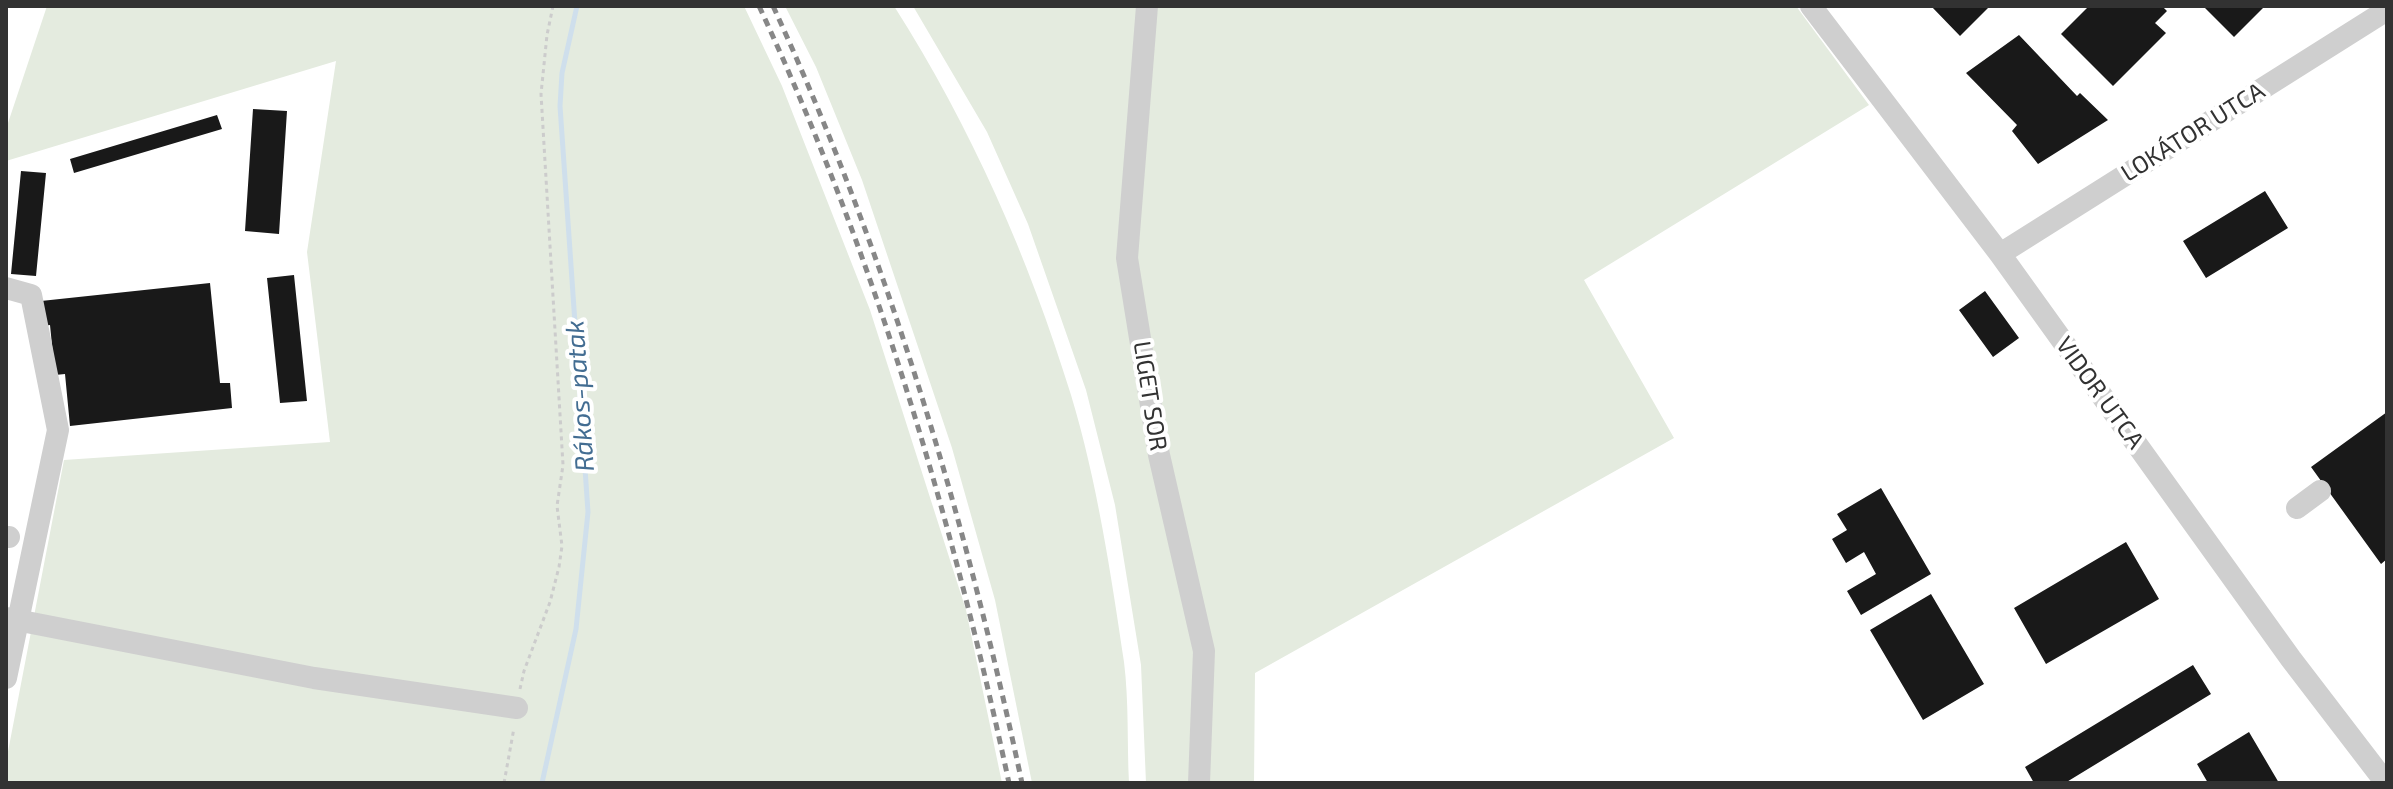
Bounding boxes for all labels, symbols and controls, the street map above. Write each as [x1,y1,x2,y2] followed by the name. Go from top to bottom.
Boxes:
[2116,76,2270,188] street label: LOKÁTOR UTCA
[559,319,601,473] water label: Rákos-patak
[2050,331,2150,455] street label: VIDOR UTCA
[1127,339,1173,453] street label: LIGET SOR

